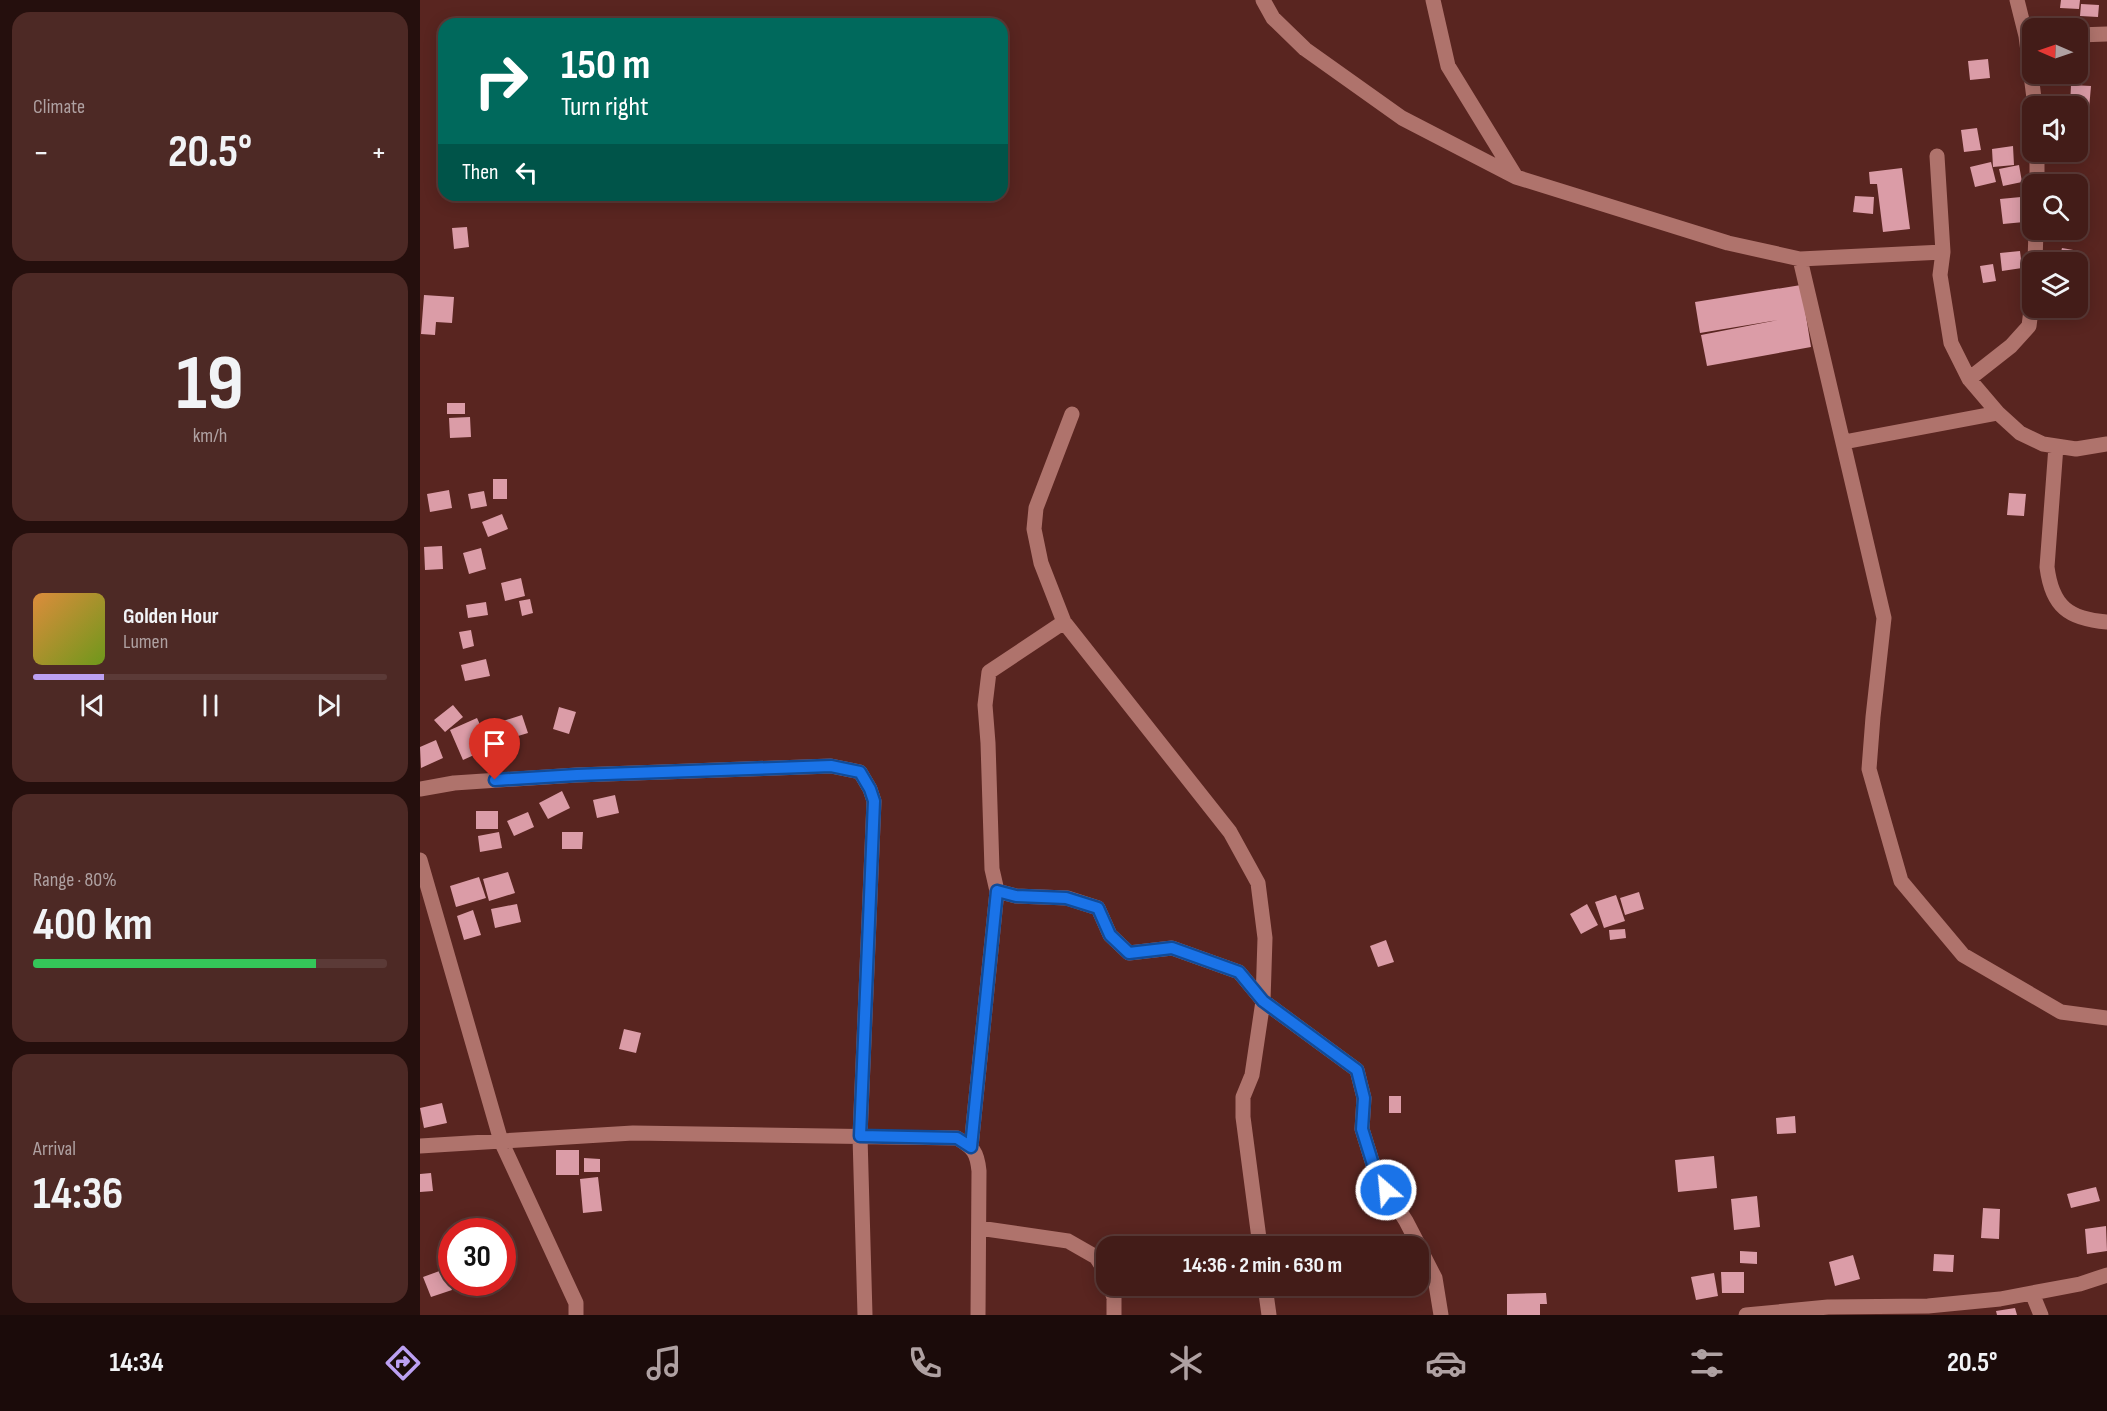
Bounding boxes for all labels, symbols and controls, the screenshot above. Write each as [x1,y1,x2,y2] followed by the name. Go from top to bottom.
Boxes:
[2022,18,2088,84] north arrow
[2022,18,2088,318] map controls
[561,40,650,91] text: 150 m
[462,42,540,120] icon: right
[561,91,648,123] text: Turn right
[33,95,85,119] text: Climate
[2022,96,2088,162] button: sound
[168,125,252,180] text: 20.5°
[33,133,49,173] text: −
[371,133,387,173] text: +
[510,156,543,189] icon: left
[462,159,498,186] text: Then
[2022,174,2088,240] button: search
[2022,252,2088,318] button: layers
[176,338,244,431] text: 19
[193,424,227,448] text: km/h
[123,603,219,630] text: Golden Hour
[123,630,168,654] text: Lumen
[76,689,109,722] icon: previous
[194,689,227,722] icon: pause
[312,689,345,722] icon: next
[469,718,520,780] pin
[478,727,511,760] icon: arrive
[33,868,117,892] text: Range · 80%
[33,898,153,953] text: 400 km
[33,1137,76,1161] text: Arrival
[1354,1158,1418,1222] position arrow
[33,1167,123,1222] text: 14:36
[438,1218,516,1296] speed limit sign: 30
[1183,1252,1342,1279] text: 14:36 · 2 min · 630 m
[382,1342,424,1384] icon: directions
[643,1342,685,1384] icon: music
[904,1342,946,1384] icon: phone
[1165,1342,1207,1384] icon: climate
[1425,1342,1467,1384] icon: car
[1686,1342,1728,1384] icon: filters
[109,1347,163,1379] text: 14:34
[1947,1347,1998,1379] text: 20.5°

